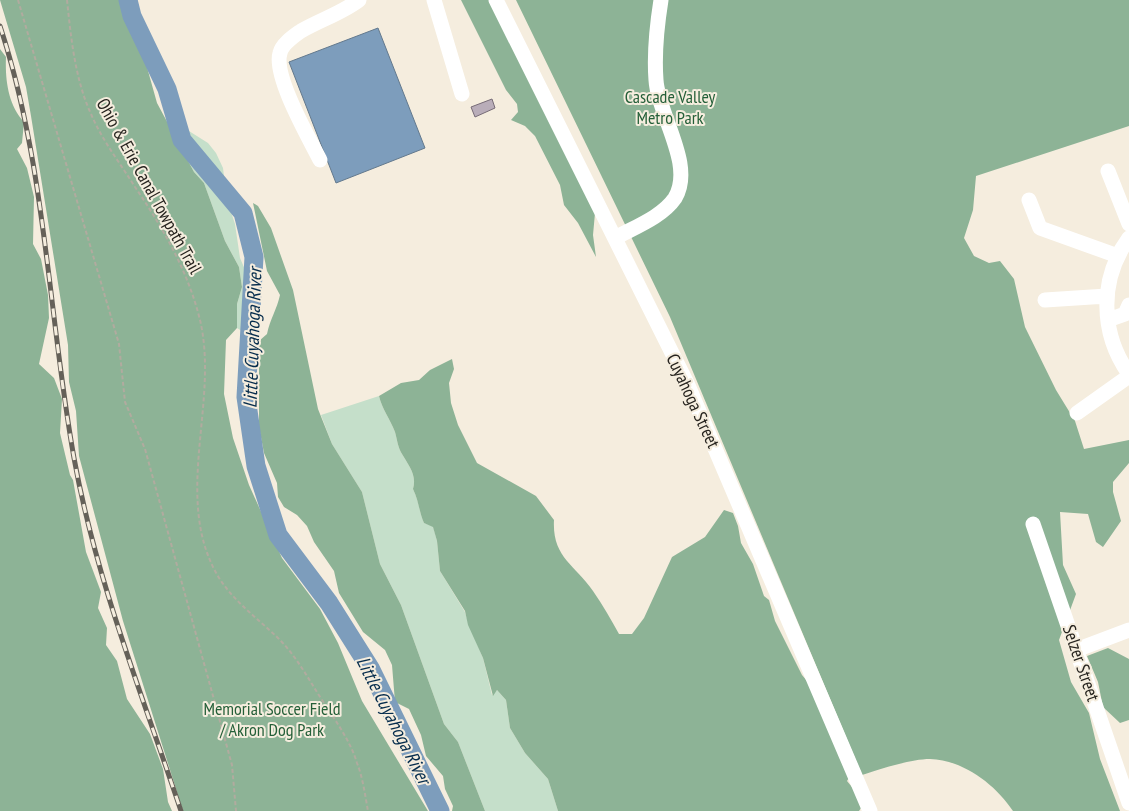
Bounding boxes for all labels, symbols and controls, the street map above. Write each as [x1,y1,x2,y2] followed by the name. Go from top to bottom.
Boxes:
[625,85,716,129] park label: Cascade Valley Metro Park
[92,94,208,278] street label: Ohio & Erie Canal Towpath Trail
[238,265,267,409] water label: Little Cuyahoga River
[662,350,725,452] street label: Cuyahoga Street
[1058,622,1105,704] street label: Selzer Street
[351,652,438,790] water label: Little Cuyahoga River
[203,697,341,741] park label: Memorial Soccer Field / Akron Dog Park

